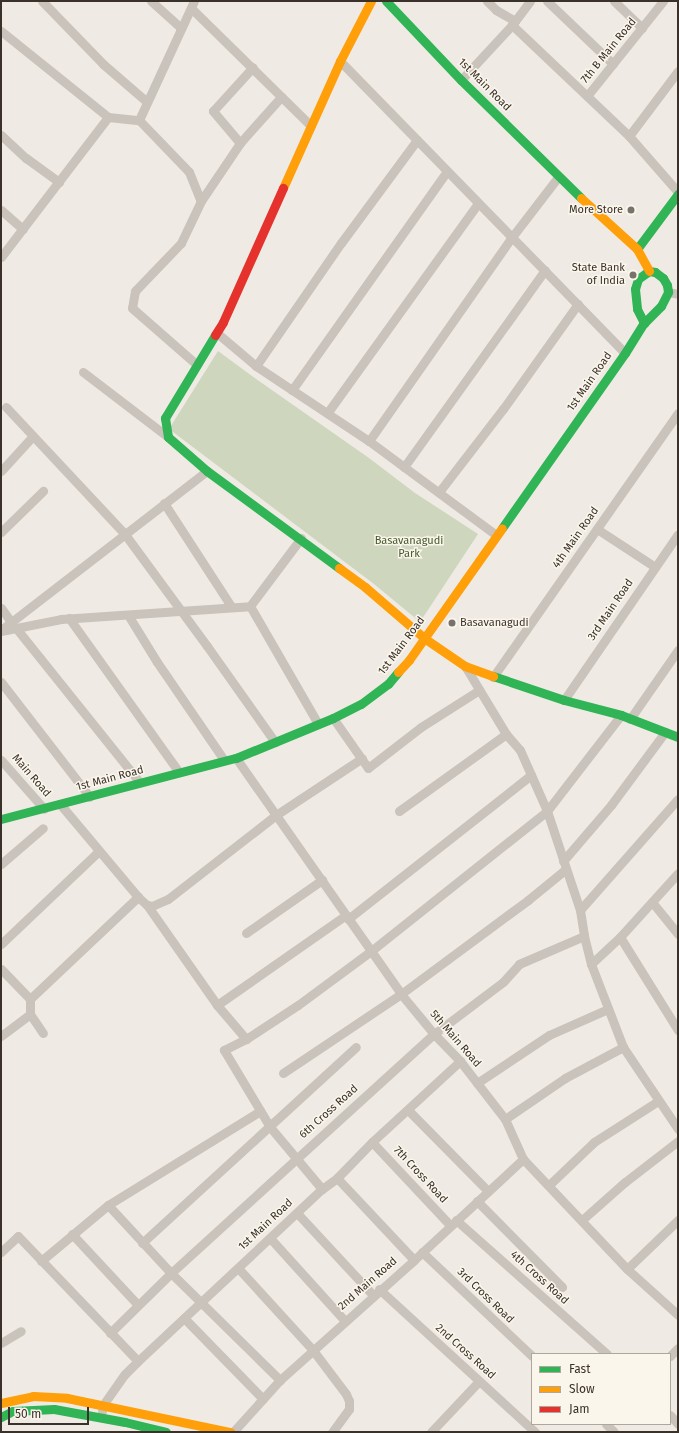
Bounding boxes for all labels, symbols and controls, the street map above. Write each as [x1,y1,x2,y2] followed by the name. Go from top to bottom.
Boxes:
[579,16,639,86] street label: 7th B Main Road
[455,56,513,114] street label: 1st Main Road
[569,203,623,217] place label: More Store
[626,205,636,215] marker: More Store
[572,262,625,288] place label: State Bank of India
[628,270,638,280] marker: State Bank of India
[565,350,615,414] street label: 1st Main Road
[550,505,602,571] street label: 4th Main Road
[375,535,443,561] park label: Basavanagudi Park
[586,577,636,643] street label: 3rd Main Road
[376,614,428,678] street label: 1st Main Road
[460,616,529,630] place label: Basavanagudi
[447,618,457,628] marker: Basavanagudi
[9,752,53,800] street label: Main Road
[75,764,145,794] street label: 1st Main Road
[427,1008,483,1070] street label: 5th Main Road
[297,1082,361,1142] street label: 6th Cross Road
[390,1144,450,1206] street label: 7th Cross Road
[236,1197,296,1253] street label: 1st Main Road
[507,1248,571,1308] street label: 4th Cross Road
[336,1255,400,1313] street label: 2nd Main Road
[454,1266,516,1326] street label: 3rd Cross Road
[432,1322,498,1382] street label: 2nd Cross Road
[531,1353,671,1425] legend
[569,1362,591,1376] text: Fast
[569,1382,595,1396] text: Slow
[10,1399,91,1425] scale bar
[569,1402,589,1416] text: Jam
[15,1407,41,1421] text: 50 m

